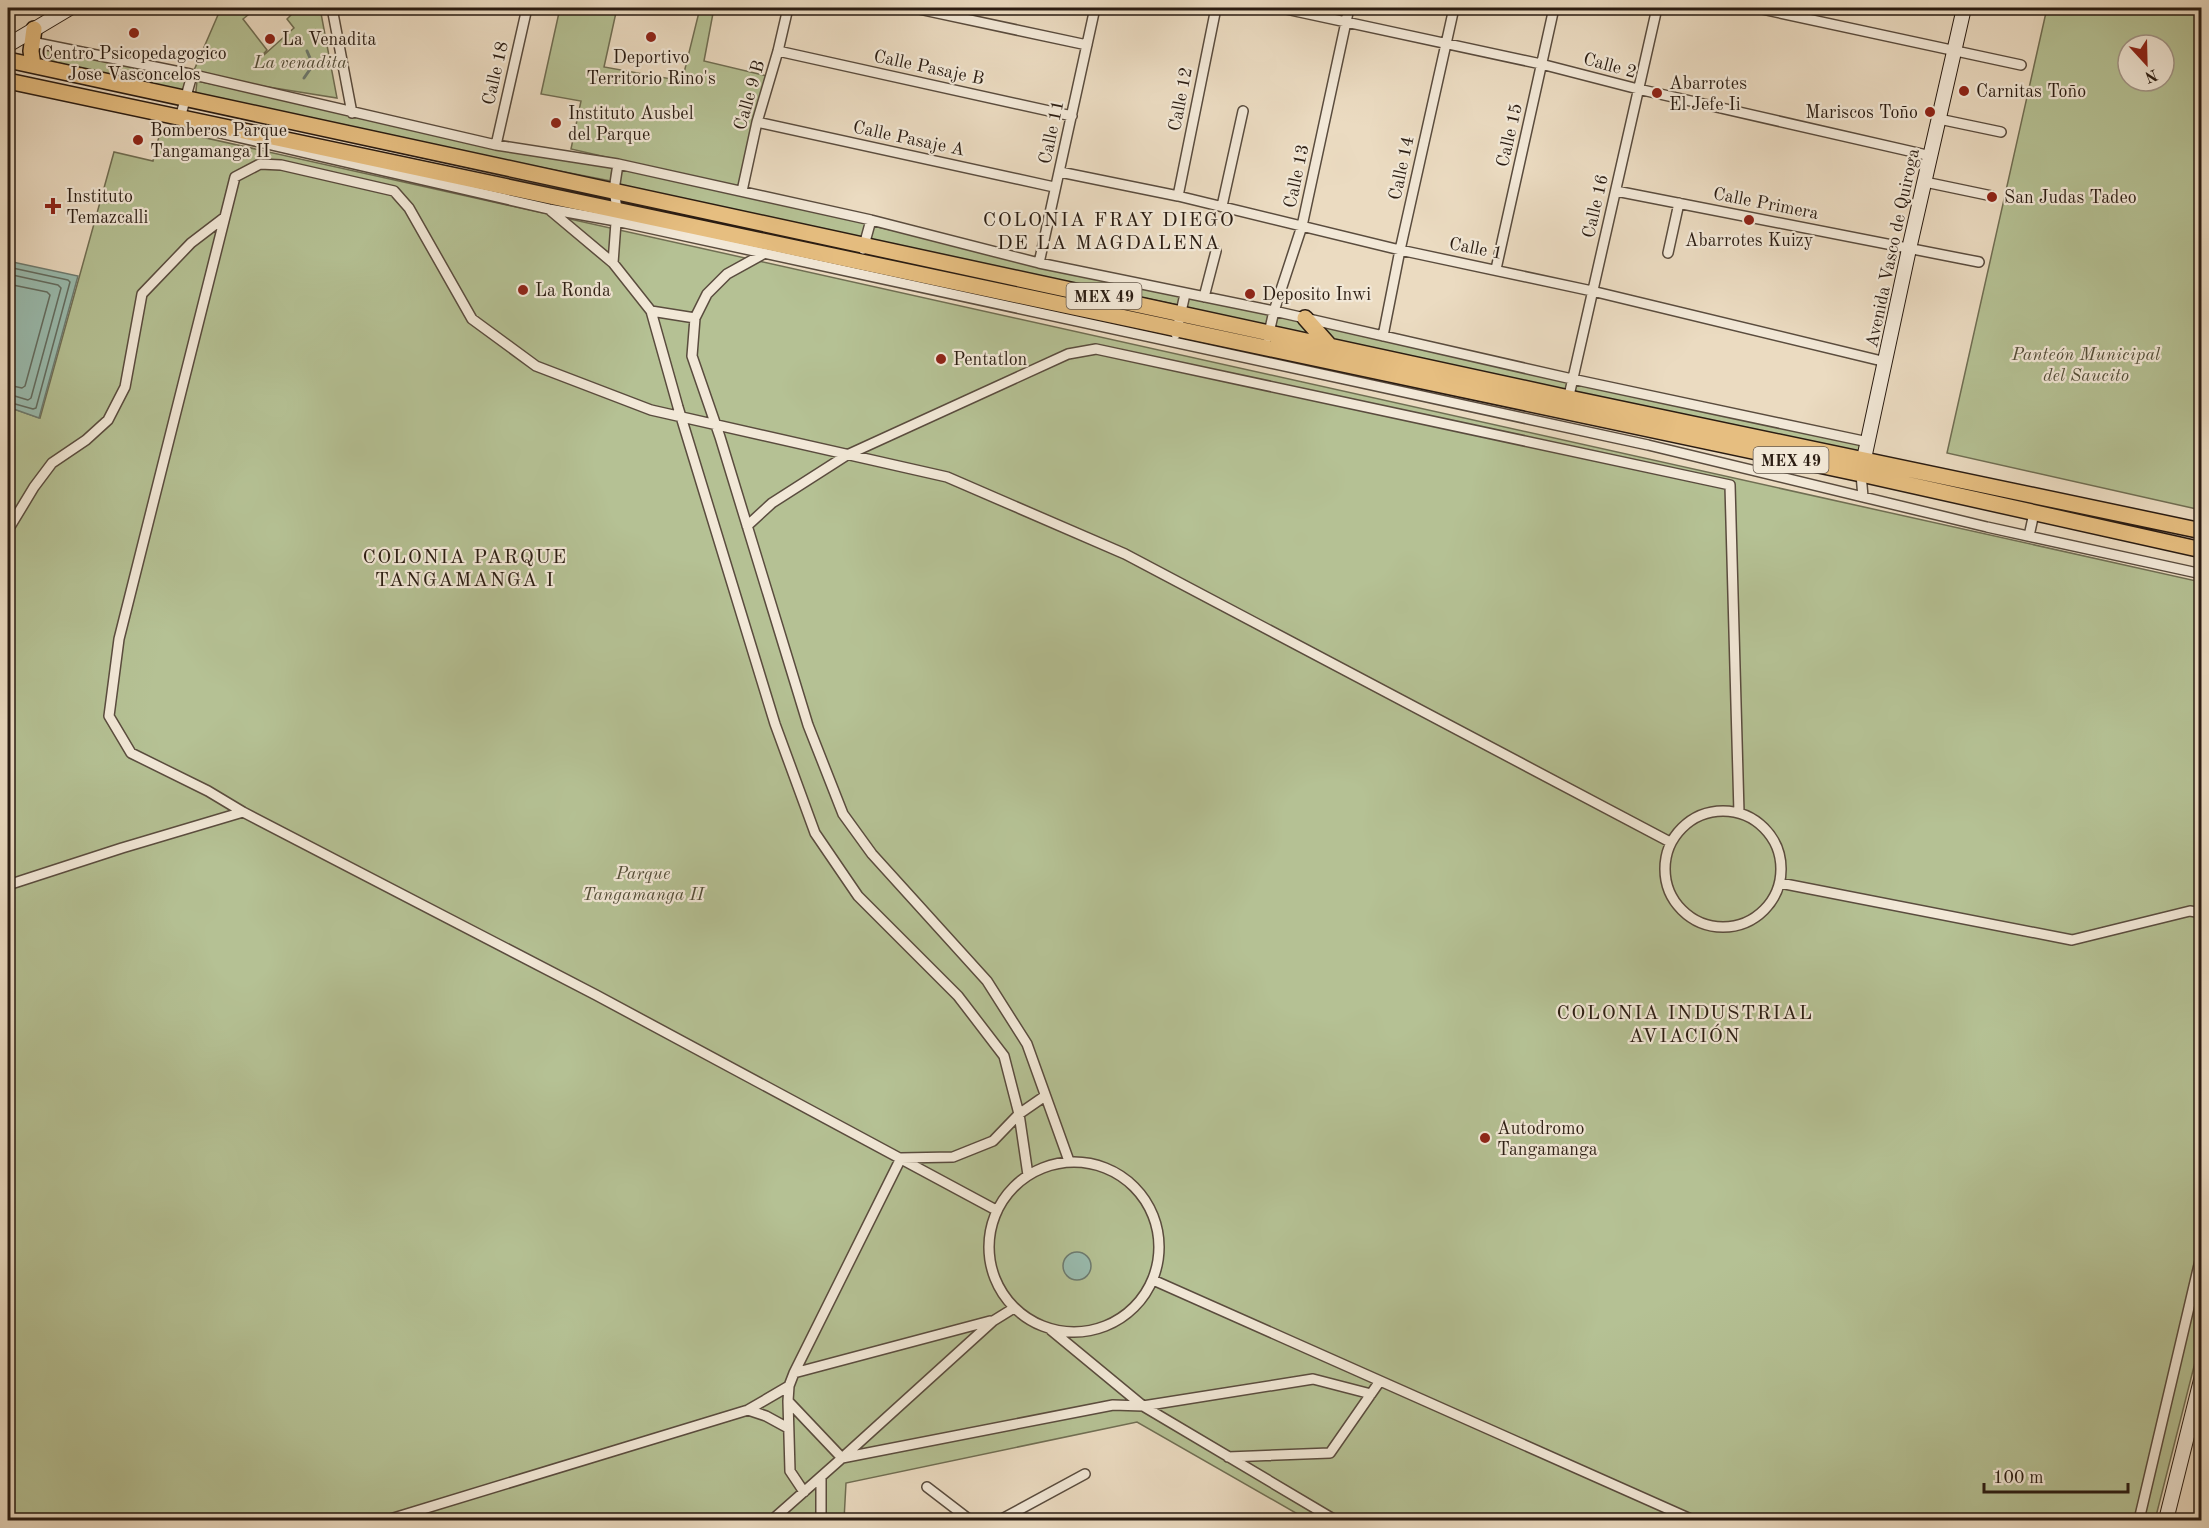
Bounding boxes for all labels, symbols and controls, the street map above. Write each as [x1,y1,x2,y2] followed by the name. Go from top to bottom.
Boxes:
[127,26,141,40] marker: Centro Psicopedagogico Jose Vasconcelos
[644,30,658,44] marker: Deportivo Territorio Rino's
[282,31,377,49] place label: La Venadita
[263,32,277,46] marker: La Venadita
[2116,33,2176,93] north arrow
[480,40,512,107] street label: Calle 18
[41,45,227,84] place label: Centro Psicopedagogico Jose Vasconcelos
[872,47,986,88] street label: Calle Pasaje B
[586,49,716,88] place label: Deportivo Territorio Rino's
[1581,50,1638,82] street label: Calle 2
[252,54,347,72] park label: La venadita
[731,58,769,132] street label: Calle 9 B
[2141,65,2160,85] text: N
[1166,66,1196,133] street label: Calle 12
[1669,75,1747,114] place label: Abarrotes El Jefe Ii
[1976,83,2086,101] place label: Carnitas Toño
[1957,84,1971,98] marker: Carnitas Toño
[1650,86,1664,100] marker: Abarrotes El Jefe Ii
[1036,99,1068,166] street label: Calle 11
[1494,102,1526,169] street label: Calle 15
[1805,104,1918,122] place label: Mariscos Toño
[568,105,694,144] place label: Instituto Ausbel del Parque
[1923,105,1937,119] marker: Mariscos Toño
[549,116,563,130] marker: Instituto Ausbel del Parque
[851,118,967,160] street label: Calle Pasaje A
[150,122,287,161] place label: Bomberos Parque Tangamanga II
[131,133,145,147] marker: Bomberos Parque Tangamanga II
[1386,135,1418,202] street label: Calle 14
[1281,143,1313,210] street label: Calle 13
[1863,147,1923,349] street label: Avenida Vasco de Quiroga
[1580,173,1612,240] street label: Calle 16
[1711,185,1820,223] street label: Calle Primera
[66,188,148,227] place label: Instituto Temazcalli
[2004,189,2137,207] place label: San Judas Tadeo
[1985,190,1999,204] marker: San Judas Tadeo
[44,197,62,215] marker: Instituto Temazcalli
[983,211,1235,254] district label: COLONIA FRAY DIEGO DE LA MAGDALENA
[1742,213,1756,227] marker: Abarrotes Kuizy
[1685,232,1814,250] place label: Abarrotes Kuizy
[1447,235,1504,263] street label: Calle 1
[535,282,611,300] place label: La Ronda
[516,283,530,297] marker: La Ronda
[1066,283,1142,309] road number: MEX 49
[1262,286,1371,304] place label: Deposito Inwi
[1243,287,1257,301] marker: Deposito Inwi
[2011,346,2161,385] park label: Panteón Municipal del Saucito
[953,351,1028,369] place label: Pentatlon
[934,352,948,366] marker: Pentatlon
[1754,447,1828,473] road number: MEX 49
[362,548,568,591] district label: COLONIA PARQUE TANGAMANGA I
[582,865,706,904] park label: Parque Tangamanga II
[1556,1004,1814,1047] district label: COLONIA INDUSTRIAL AVIACIÓN
[1497,1120,1598,1159] place label: Autodromo Tangamanga
[1478,1131,1492,1145] marker: Autodromo Tangamanga
[1984,1456,2128,1494] scale bar
[1993,1469,2044,1487] text: 100 m

